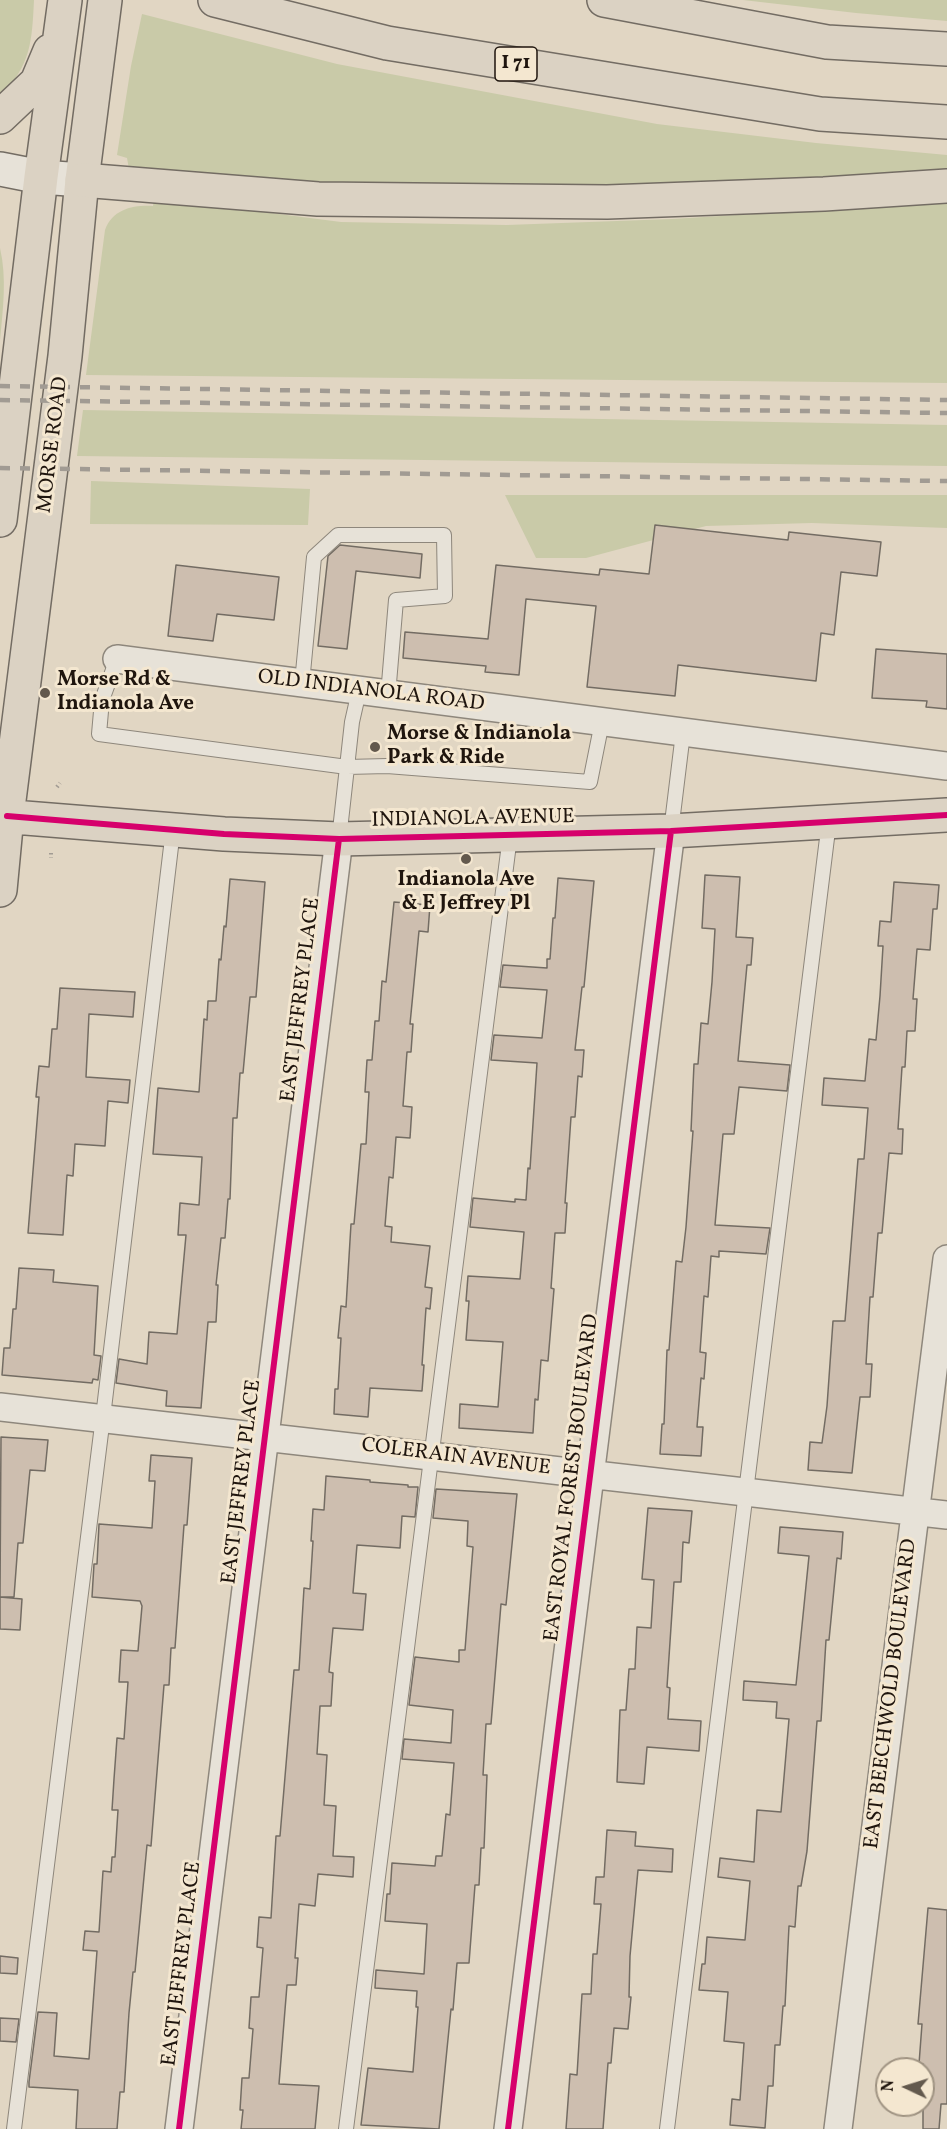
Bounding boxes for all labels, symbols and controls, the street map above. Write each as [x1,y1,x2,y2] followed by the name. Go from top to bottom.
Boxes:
[495,47,537,81] road number: I 71
[33,375,75,515] street label: MORSE ROAD
[256,666,486,718] street label: OLD INDIANOLA ROAD
[57,668,194,718] place label: Morse Rd & Indianola Ave
[38,686,52,700] marker: Morse Rd & Indianola Ave
[387,722,571,772] place label: Morse & Indianola Park & Ride
[368,740,382,754] marker: Morse & Indianola Park & Ride
[371,806,575,834] street label: INDIANOLA AVENUE
[459,852,473,866] marker: Indianola Ave & E Jeffrey Pl
[397,868,535,918] place label: Indianola Ave & E Jeffrey Pl
[277,896,327,1104] street label: EAST JEFFREY PLACE
[540,1313,606,1643] street label: EAST ROYAL FOREST BOULEVARD
[218,1378,268,1586] street label: EAST JEFFREY PLACE
[360,1434,552,1482] street label: COLERAIN AVENUE
[860,1537,924,1851] street label: EAST BEECHWOLD BOULEVARD
[158,1860,208,2068] street label: EAST JEFFREY PLACE
[875,2057,935,2117] north arrow
[878,2079,900,2092] text: N

